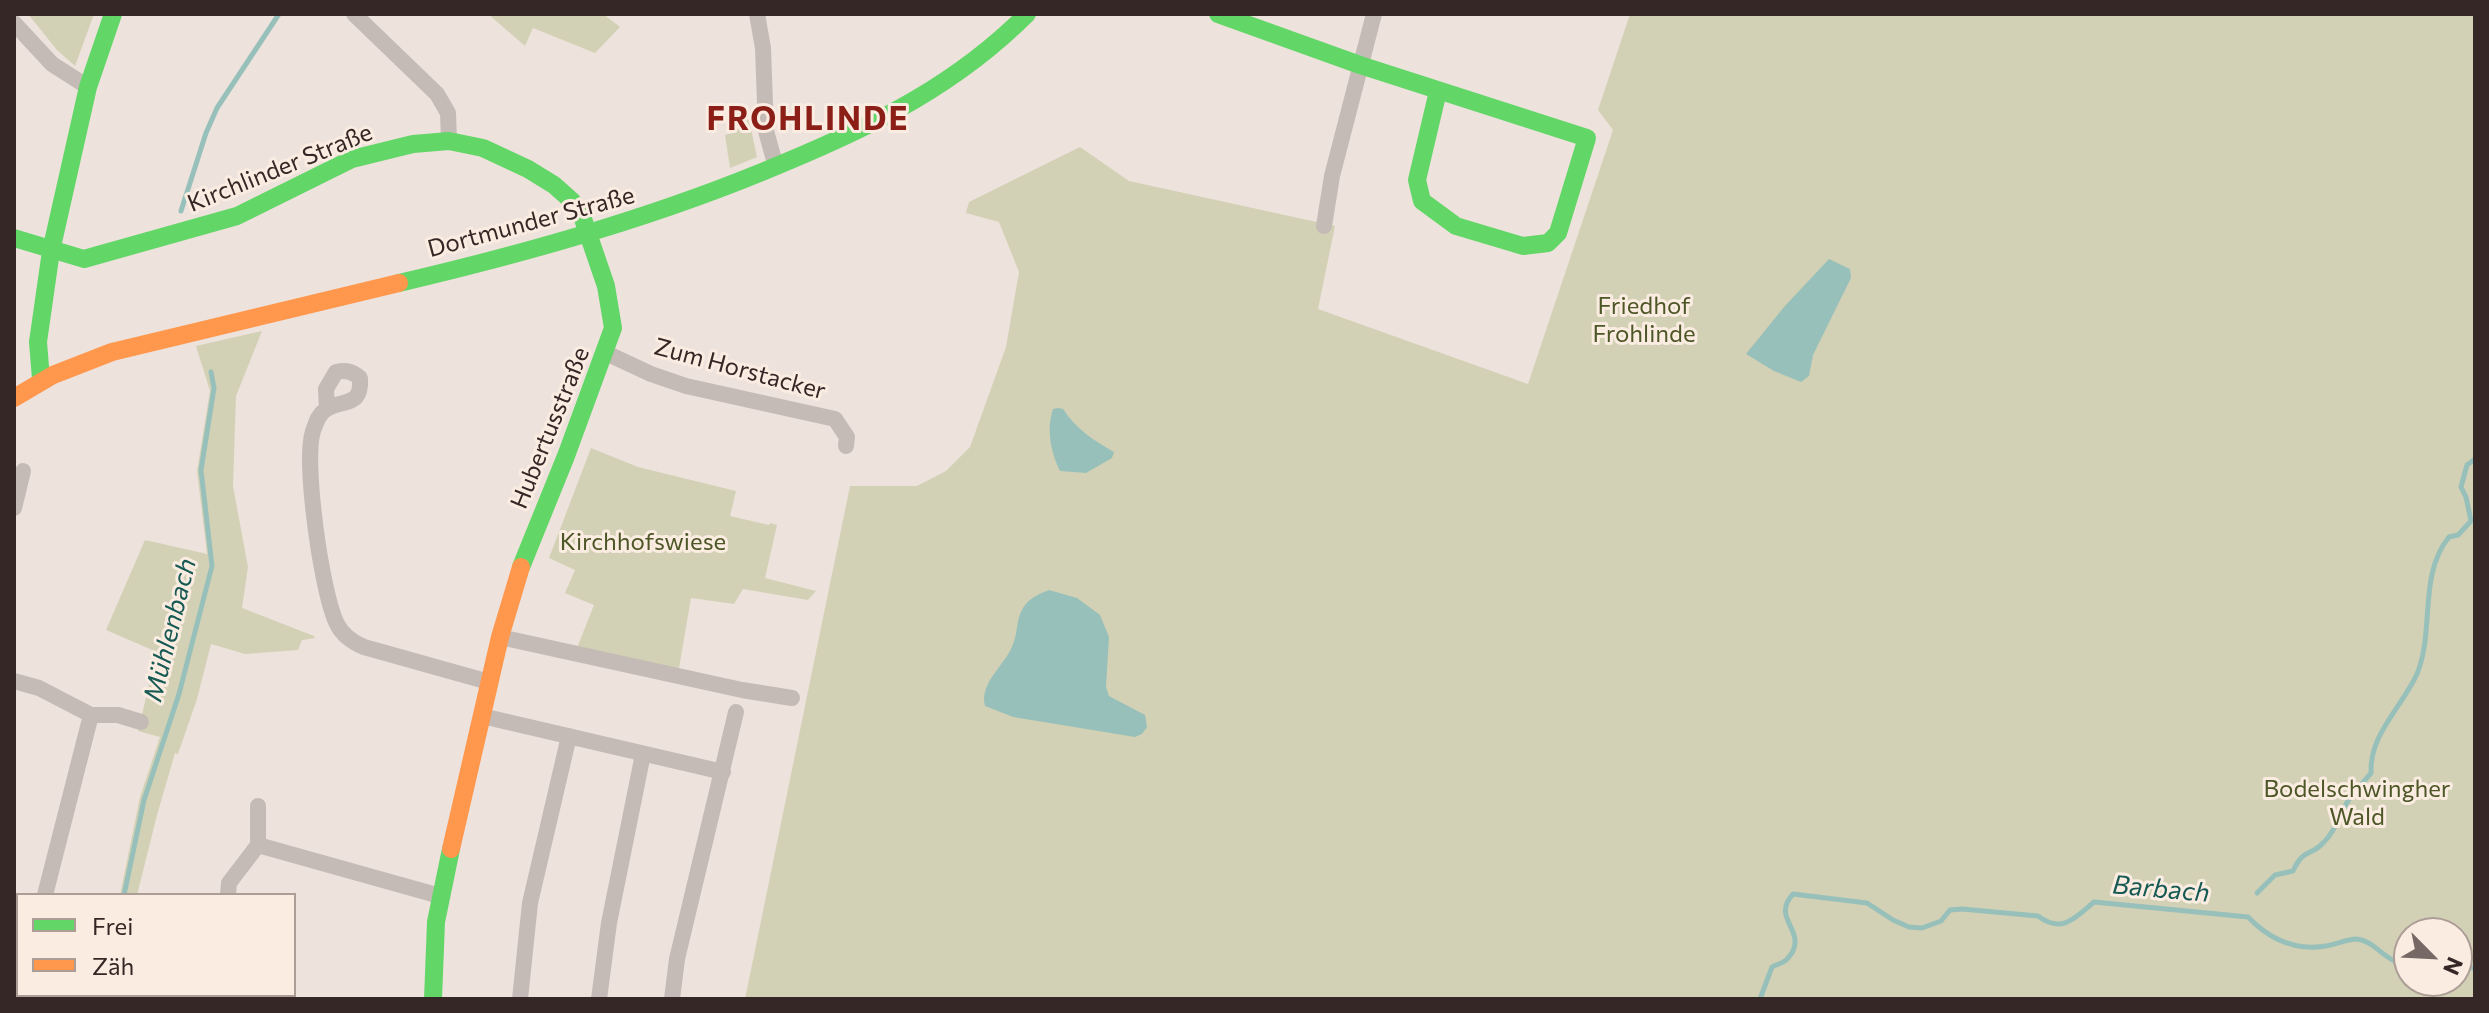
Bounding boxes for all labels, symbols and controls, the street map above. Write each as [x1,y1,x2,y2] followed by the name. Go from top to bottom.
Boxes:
[706,100,910,138] district label: FROHLINDE
[183,118,377,218] street label: Kirchlinder Straße
[424,181,638,263] street label: Dortmunder Straße
[1592,292,1696,348] park label: Friedhof Frohlinde
[651,332,829,406] street label: Zum Horstacker
[504,343,596,513] street label: Hubertusstraße
[560,528,726,556] park label: Kirchhofswiese
[137,555,203,705] water label: Mühlenbach
[2264,775,2450,831] park label: Bodelschwingher Wald
[2111,869,2211,909] water label: Barbach
[16,893,296,997] legend
[92,911,133,940] text: Frei
[2393,917,2473,997] north arrow
[92,951,134,980] text: Zäh
[2438,953,2469,979] text: N

